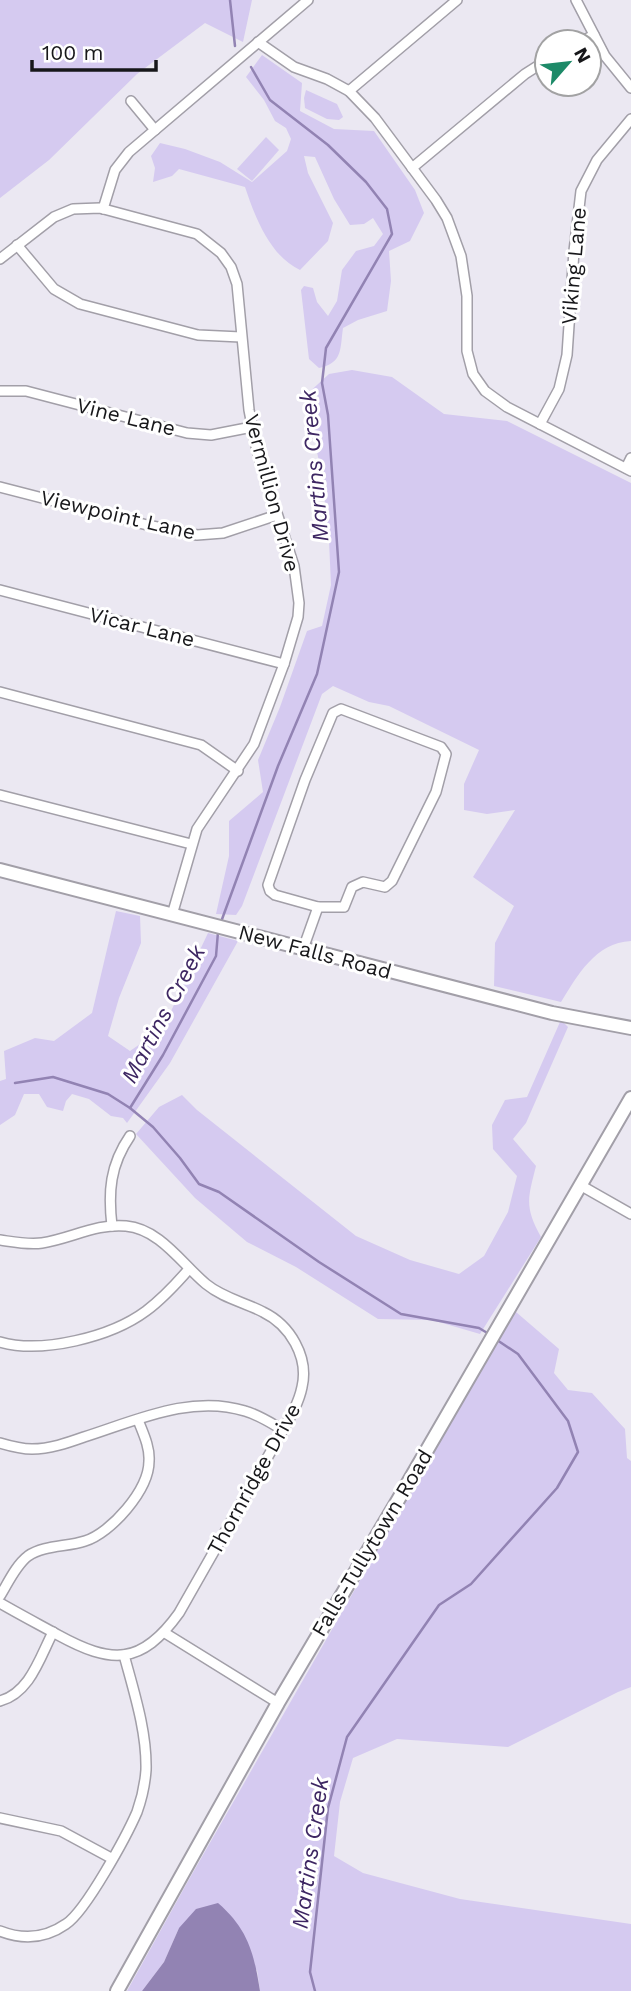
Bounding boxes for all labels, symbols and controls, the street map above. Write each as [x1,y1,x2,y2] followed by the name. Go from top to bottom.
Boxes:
[32,28,156,72] scale bar
[533,28,603,98] north arrow
[42,40,104,65] text: 100 m
[569,44,596,67] text: N
[556,206,591,326] street label: Viking Lane
[294,387,335,543] water label: Martins Creek
[74,392,178,441] street label: Vine Lane
[239,411,306,575] street label: Vermillion Drive
[38,485,198,545] street label: Viewpoint Lane
[87,601,197,652] street label: Vicar Lane
[236,919,394,984] street label: New Falls Road
[116,939,212,1088] water label: Martins Creek
[202,1399,306,1559] street label: Thornridge Drive
[306,1445,437,1641] street label: Falls-Tullytown Road
[287,1774,335,1931] water label: Martins Creek

